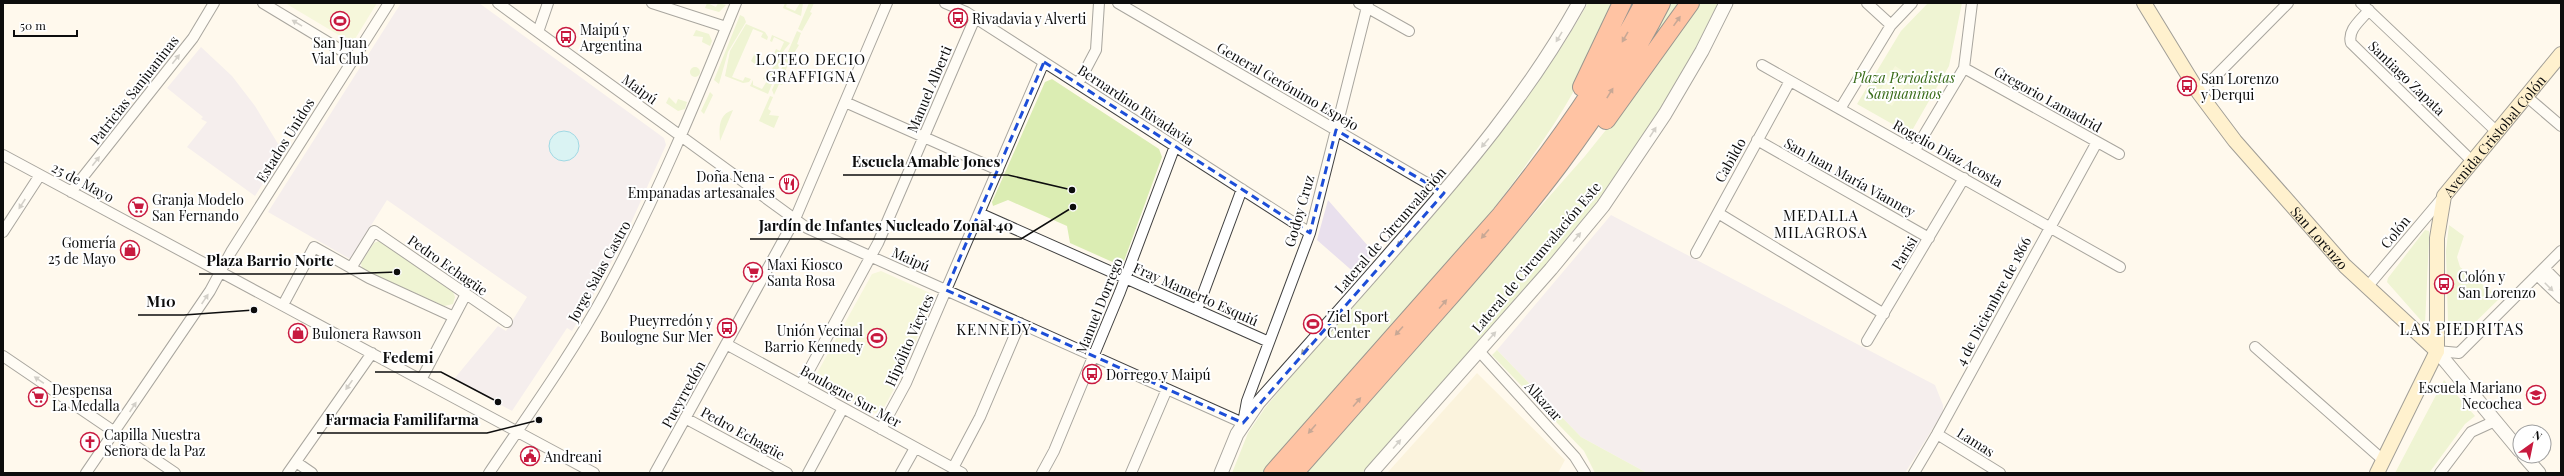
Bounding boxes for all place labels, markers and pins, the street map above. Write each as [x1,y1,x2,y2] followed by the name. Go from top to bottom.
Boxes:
[947,7,969,29] bus stop icon: Rivadavia y Alverti
[972,9,1086,28] place label: Rivadavia y Alverti
[329,10,351,32] sports icon: San Juan Vial Club
[579,20,642,55] place label: Maipú y Argentina
[555,26,577,48] bus stop icon: Maipú y Argentina
[311,33,368,68] place label: San Juan Vial Club
[2200,69,2279,104] place label: San Lorenzo y Derqui
[2176,75,2198,97] bus stop icon: San Lorenzo y Derqui
[843,148,1008,175] callout: Escuela Amable Jones
[628,167,775,202] place label: Doña Nena - Empanadas artesanales
[778,173,800,195] restaurant icon: Doña Nena - Empanadas artesanales
[152,190,244,225] place label: Granja Modelo San Fernando
[127,196,149,218] supermarket icon: Granja Modelo San Fernando
[750,212,1021,239] callout: Jardín de Infantes Nucleado Zonal 40
[48,233,116,268] place label: Gomería 25 de Mayo
[119,239,141,261] shop icon: Gomería 25 de Mayo
[199,247,342,274] callout: Plaza Barrio Norte
[767,255,843,290] place label: Maxi Kiosco Santa Rosa
[742,261,764,283] supermarket icon: Maxi Kiosco Santa Rosa
[2458,267,2536,302] place label: Colón y San Lorenzo
[2433,273,2455,295] bus stop icon: Colón y San Lorenzo
[138,288,184,315] callout: M10
[1327,307,1390,342] place label: Ziel Sport Center
[600,311,714,346] place label: Pueyrredón y Boulogne Sur Mer
[1302,313,1324,335] sports icon: Ziel Sport Center
[716,317,738,339] bus stop icon: Pueyrredón y Boulogne Sur Mer
[764,321,863,356] place label: Unión Vecinal Barrio Kennedy
[287,322,309,344] shop icon: Bulonera Rawson
[312,324,422,343] place label: Bulonera Rawson
[866,327,888,349] sports icon: Unión Vecinal Barrio Kennedy
[375,345,441,372] callout: Fedemi
[1081,363,1103,385] bus stop icon: Dorrego y Maipú
[1106,365,1211,384] place label: Dorrego y Maipú
[2418,378,2522,413] place label: Escuela Mariano Necochea
[52,380,120,415] place label: Despensa La Medalla
[2525,384,2547,406] school or university icon: Escuela Mariano Necochea
[27,386,49,408] supermarket icon: Despensa La Medalla
[317,406,487,433] callout: Farmacia Familifarma
[104,425,206,460] place label: Capilla Nuestra Señora de la Paz
[79,431,101,453] church icon: Capilla Nuestra Señora de la Paz
[519,445,541,467] public building icon: Andreani
[543,447,602,466] place label: Andreani

